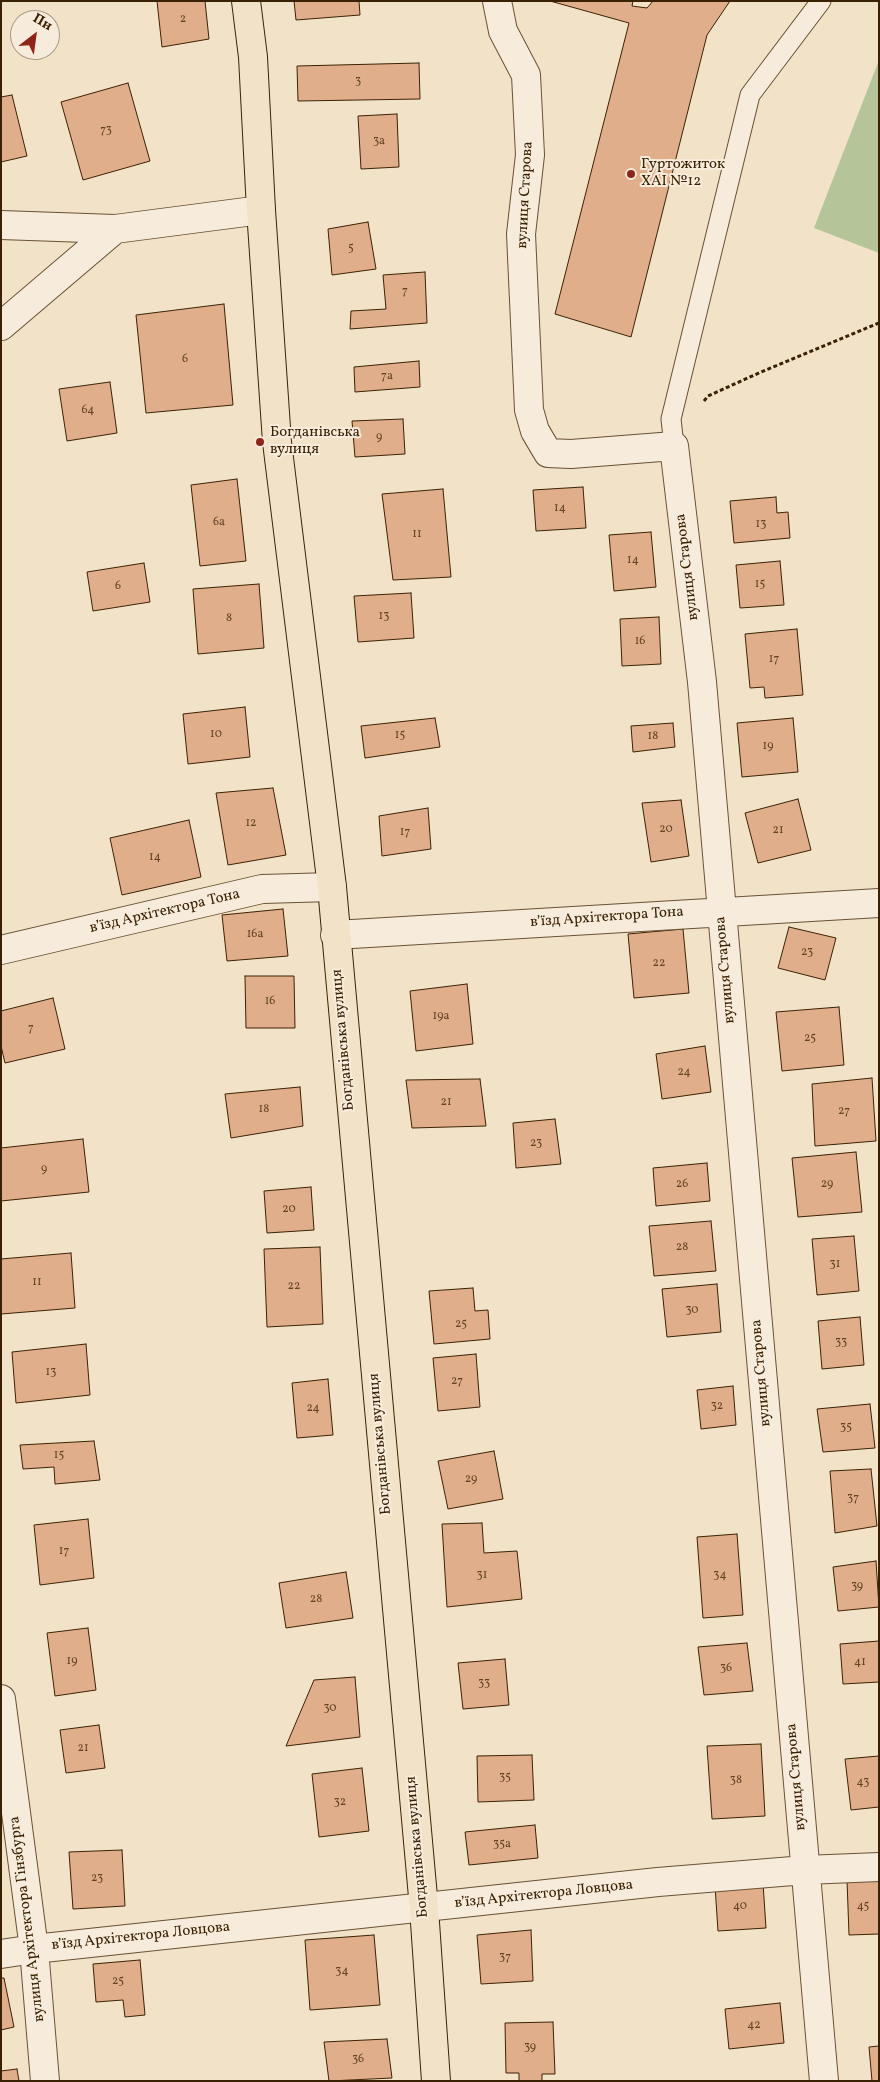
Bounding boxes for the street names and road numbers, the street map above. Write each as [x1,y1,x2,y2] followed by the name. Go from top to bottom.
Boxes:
[514,141,538,249] street label: вулиця Старова
[673,513,703,621] street label: вулиця Старова
[88,886,242,938] street label: в’їзд Архітектора Тона
[530,904,684,932] street label: в’їзд Архітектора Тона
[712,916,740,1024] street label: вулиця Старова
[329,968,359,1112] street label: Богданівська вулиця
[748,1319,776,1427] street label: вулиця Старова
[366,1372,396,1516] street label: Богданівська вулиця
[783,1723,811,1831] street label: вулиця Старова
[403,1775,433,1919] street label: Богданівська вулиця
[6,1815,50,2023] street label: вулиця Архітектора Гінзбурга
[454,1877,634,1913] street label: в’їзд Архітектора Ловцова
[51,1919,231,1955] street label: в’їзд Архітектора Ловцова

